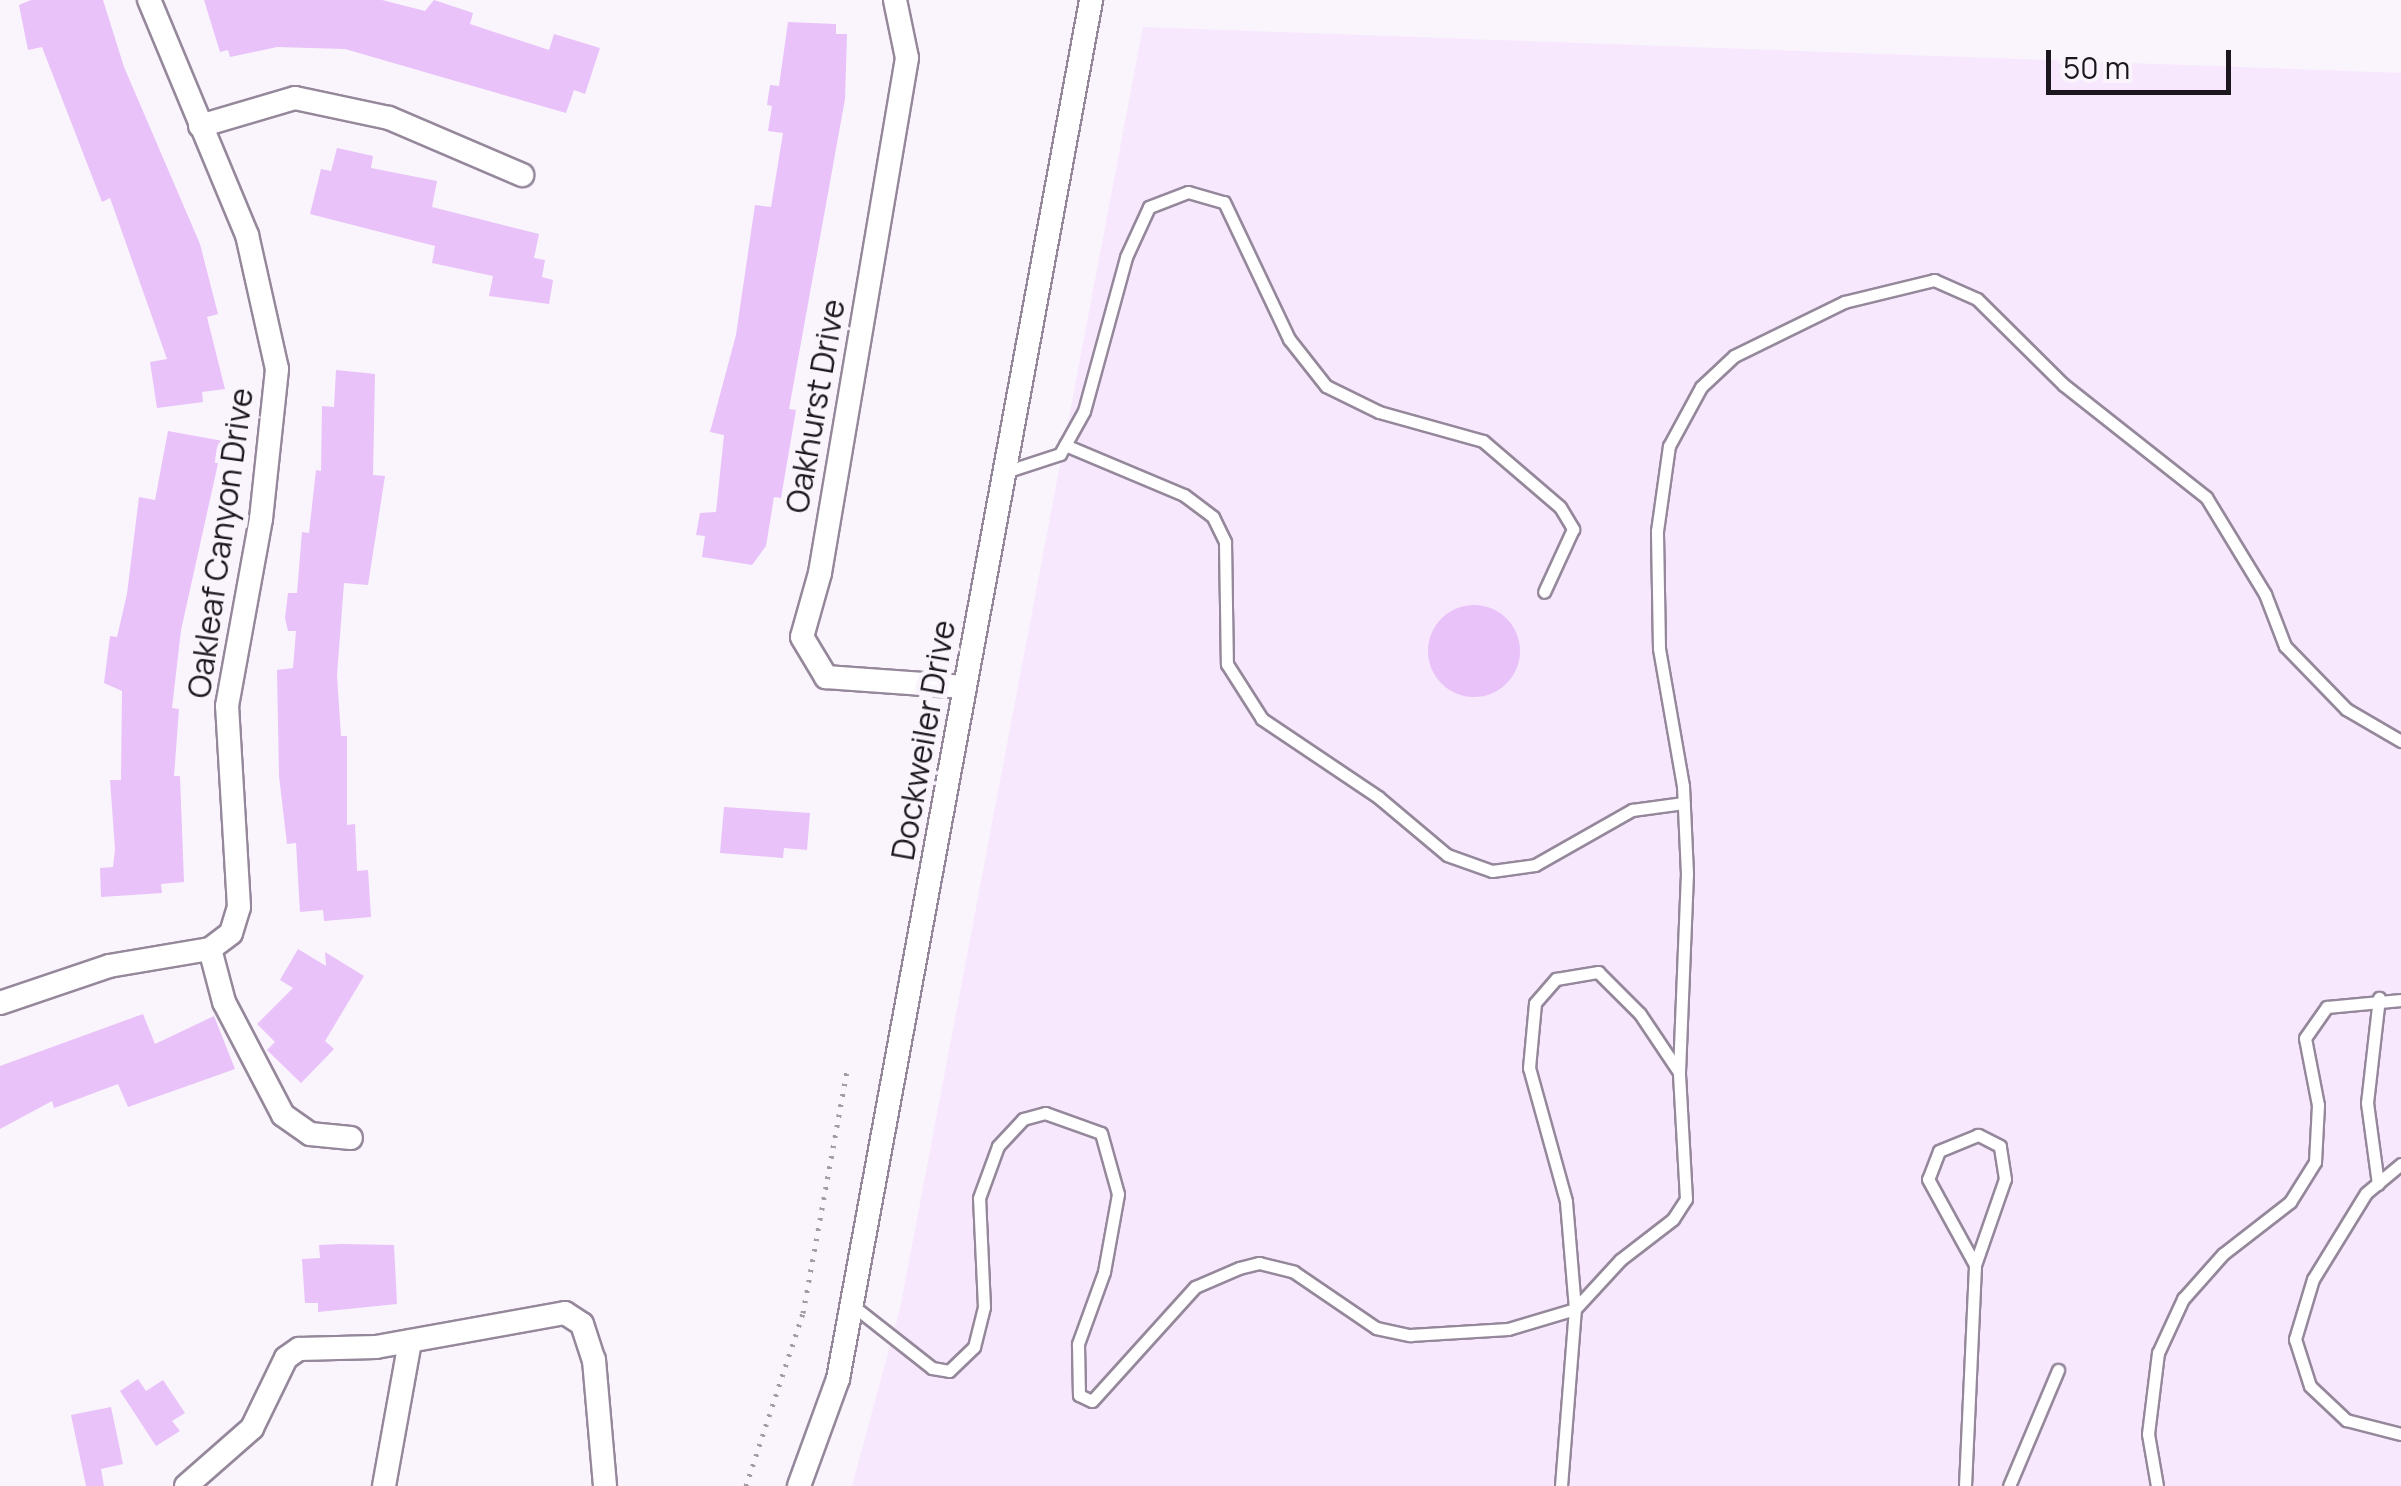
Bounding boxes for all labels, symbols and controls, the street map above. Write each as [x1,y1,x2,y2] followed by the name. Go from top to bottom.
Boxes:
[2051,30,2236,92] scale bar
[2063,47,2130,88] text: 50 m
[777,296,853,516] street label: Oakhurst Drive
[179,386,261,700] street label: Oakleaf Canyon Drive
[883,617,963,863] street label: Dockweiler Drive

